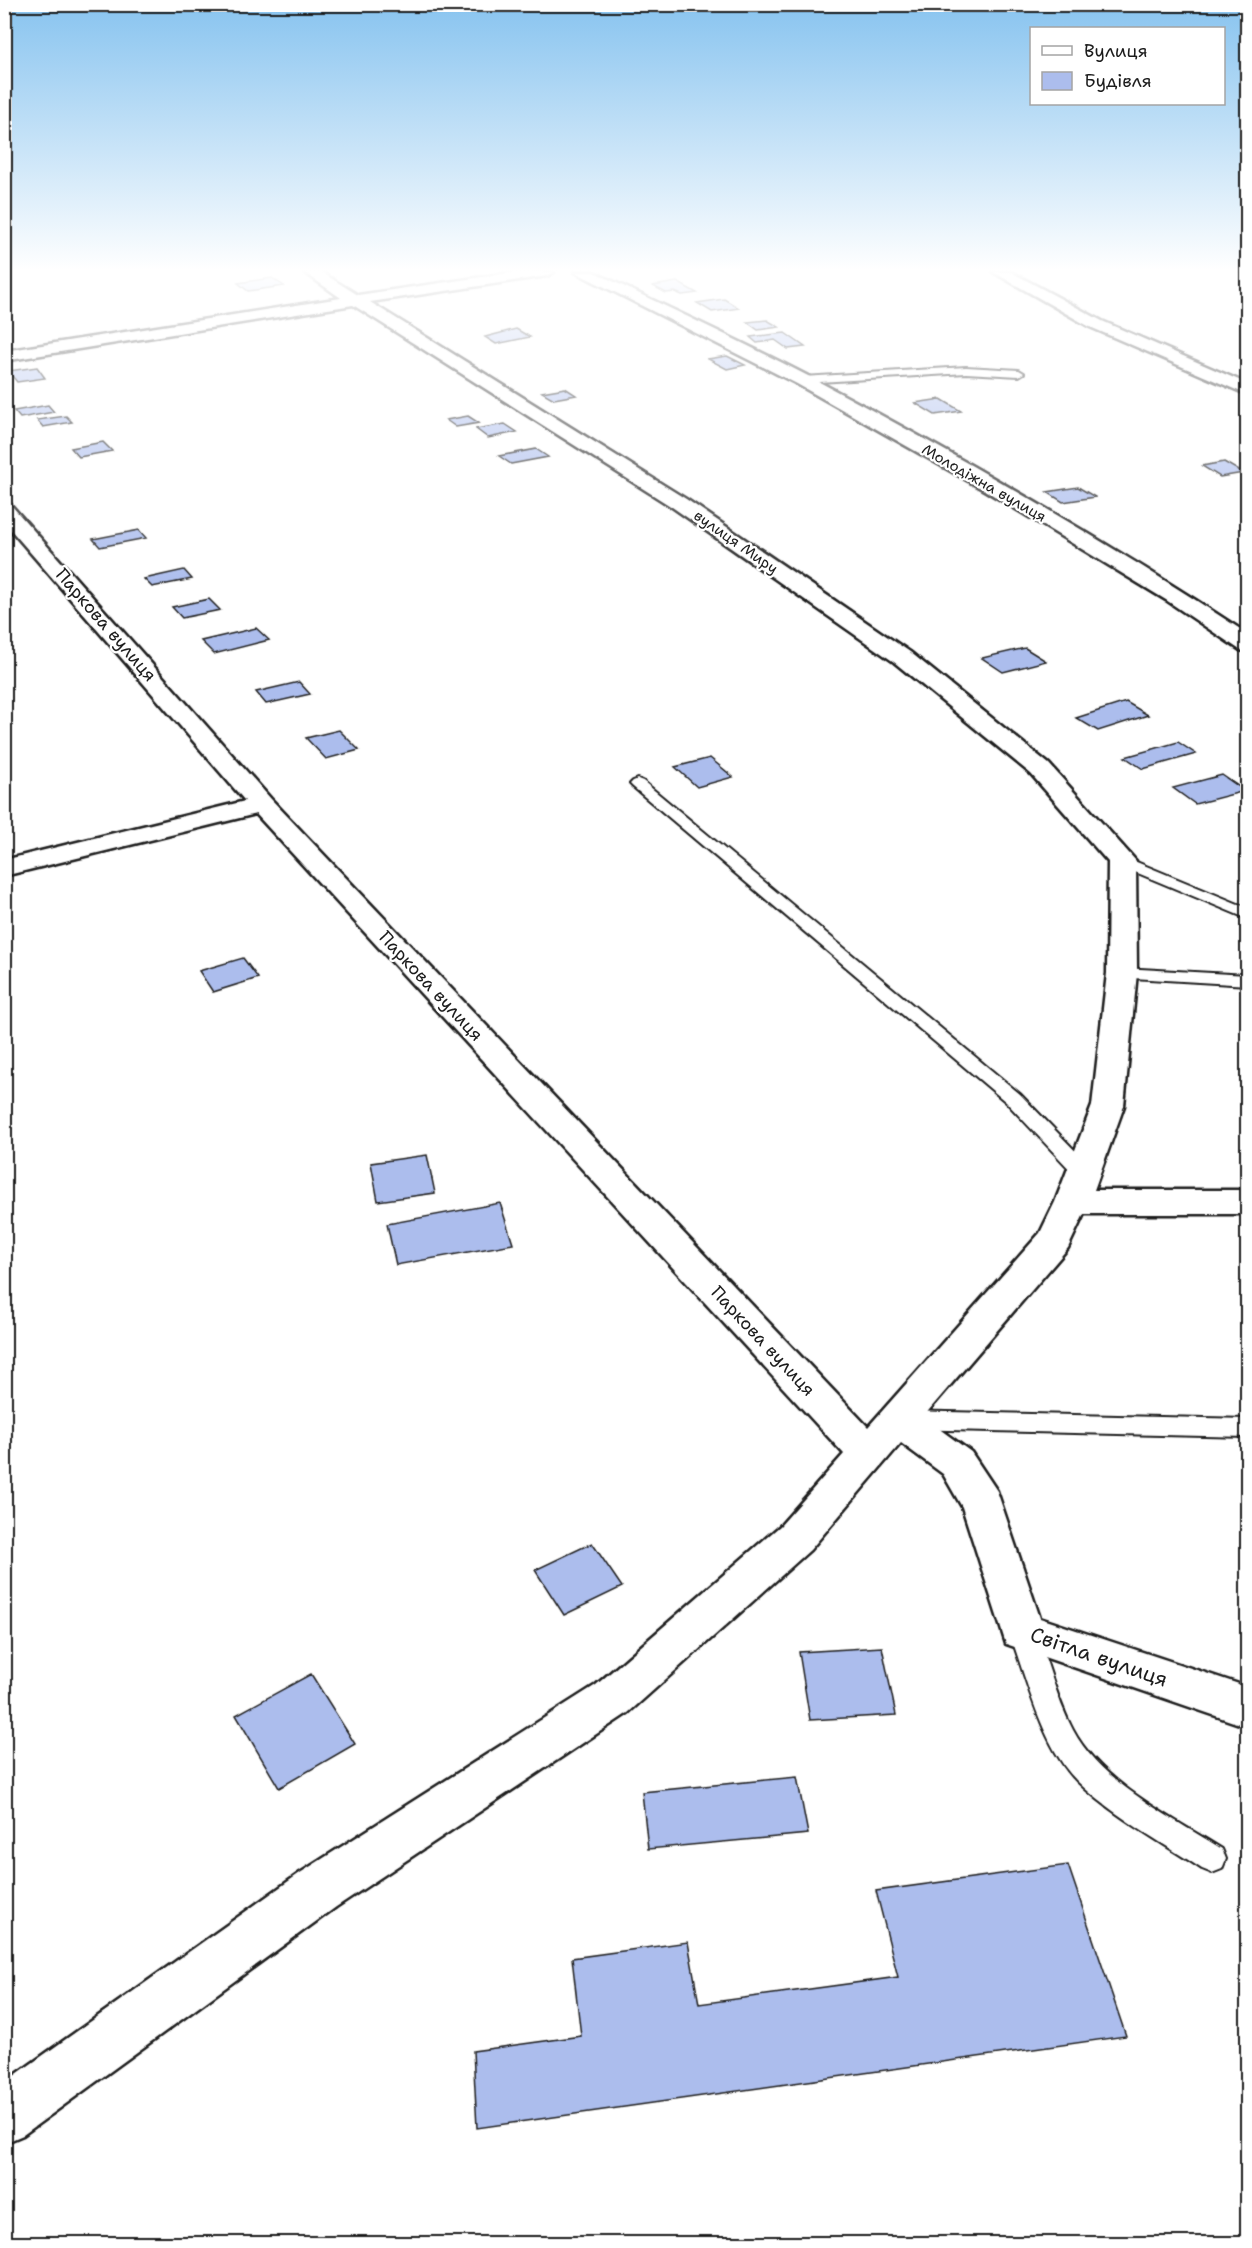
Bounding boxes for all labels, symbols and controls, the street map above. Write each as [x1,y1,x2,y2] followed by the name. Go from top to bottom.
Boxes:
[1030,27,1225,105] legend
[1084,39,1148,63] text: Вулиця
[1084,69,1152,93] text: Будівля
[918,439,1050,527] street label: Молодіжна вулиця
[690,506,782,578] street label: вулиця Миру
[50,563,162,687] street label: Паркова вулиця
[374,926,488,1046] street label: Паркова вулиця
[706,1281,820,1401] street label: Паркова вулиця
[1026,1620,1172,1694] street label: Світла вулиця

